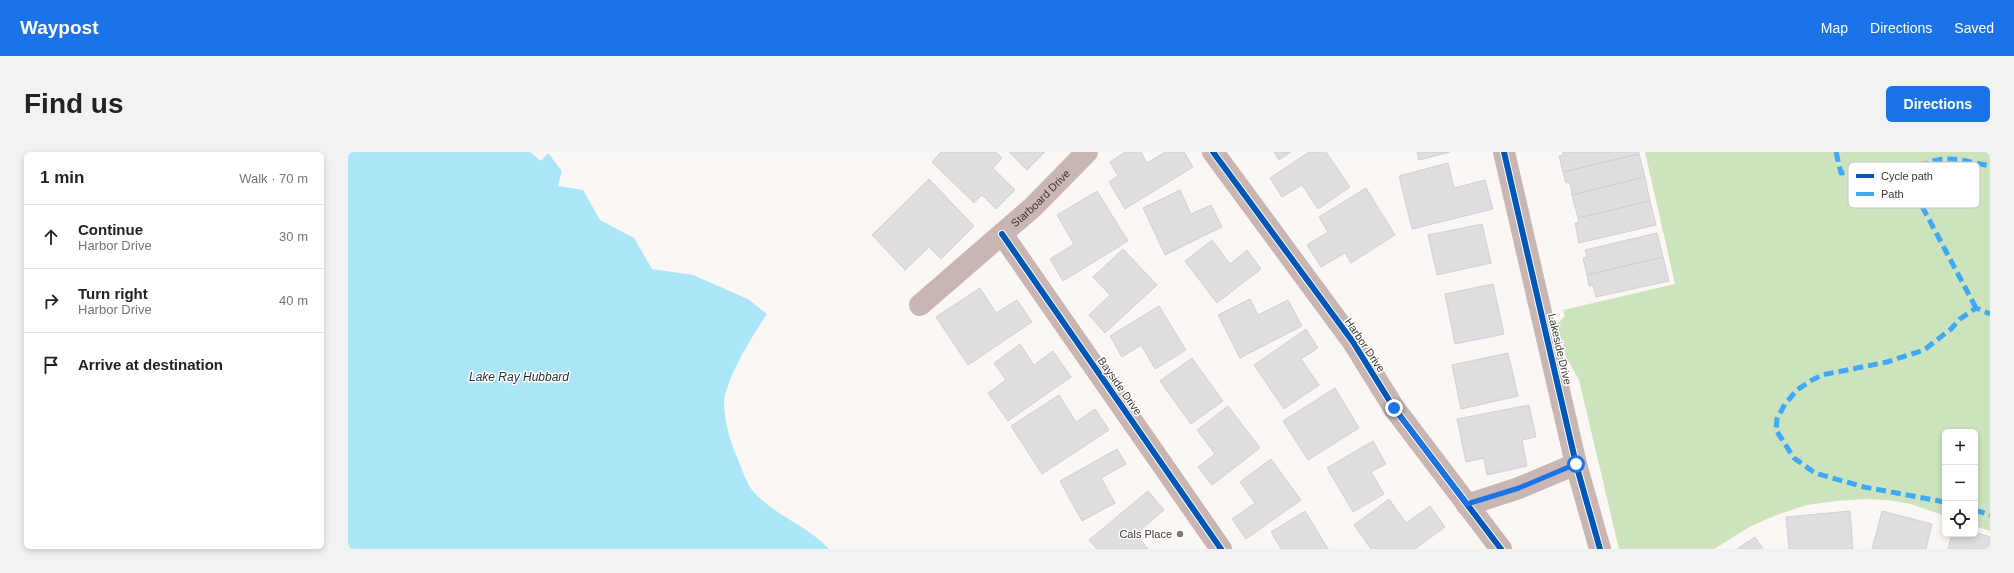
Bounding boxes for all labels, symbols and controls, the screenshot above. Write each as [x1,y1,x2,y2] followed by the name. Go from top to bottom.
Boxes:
[20,17,98,38] text: Waypost
[1821,20,1848,36] text: Map
[1870,20,1932,36] text: Directions
[1954,20,1994,36] text: Saved
[1886,86,1990,122] button: Directions
[24,88,124,119] text: Find us
[1848,162,1980,208] legend
[1009,167,1072,229] street label: Starboard Drive
[40,168,84,187] text: 1 min
[1881,170,1933,182] text: Cycle path
[239,171,308,186] text: Walk · 70 m
[1881,188,1904,200] text: Path
[78,221,143,238] text: Continue
[40,226,62,248] icon: ahead
[279,229,308,244] text: 30 m
[78,238,152,253] text: Harbor Drive
[78,285,148,302] text: Turn right
[40,290,62,312] icon: right
[279,293,308,308] text: 40 m
[78,302,152,317] text: Harbor Drive
[1546,312,1574,386] street label: Lakeside Drive
[1343,316,1387,374] street label: Harbor Drive
[40,354,62,376] icon: arrive
[1096,355,1144,417] street label: Bayside Drive
[78,356,223,373] text: Arrive at destination
[469,370,569,384] water label: Lake Ray Hubbard
[1385,399,1403,417] route end
[1942,429,1978,537] map controls
[1942,429,1978,465] button: +
[1567,455,1585,473] route start
[1942,465,1978,501] button: −
[1942,501,1978,537] button: locate
[1119,528,1172,540] place label: Cals Place
[1175,529,1185,539] marker: Cals Place

